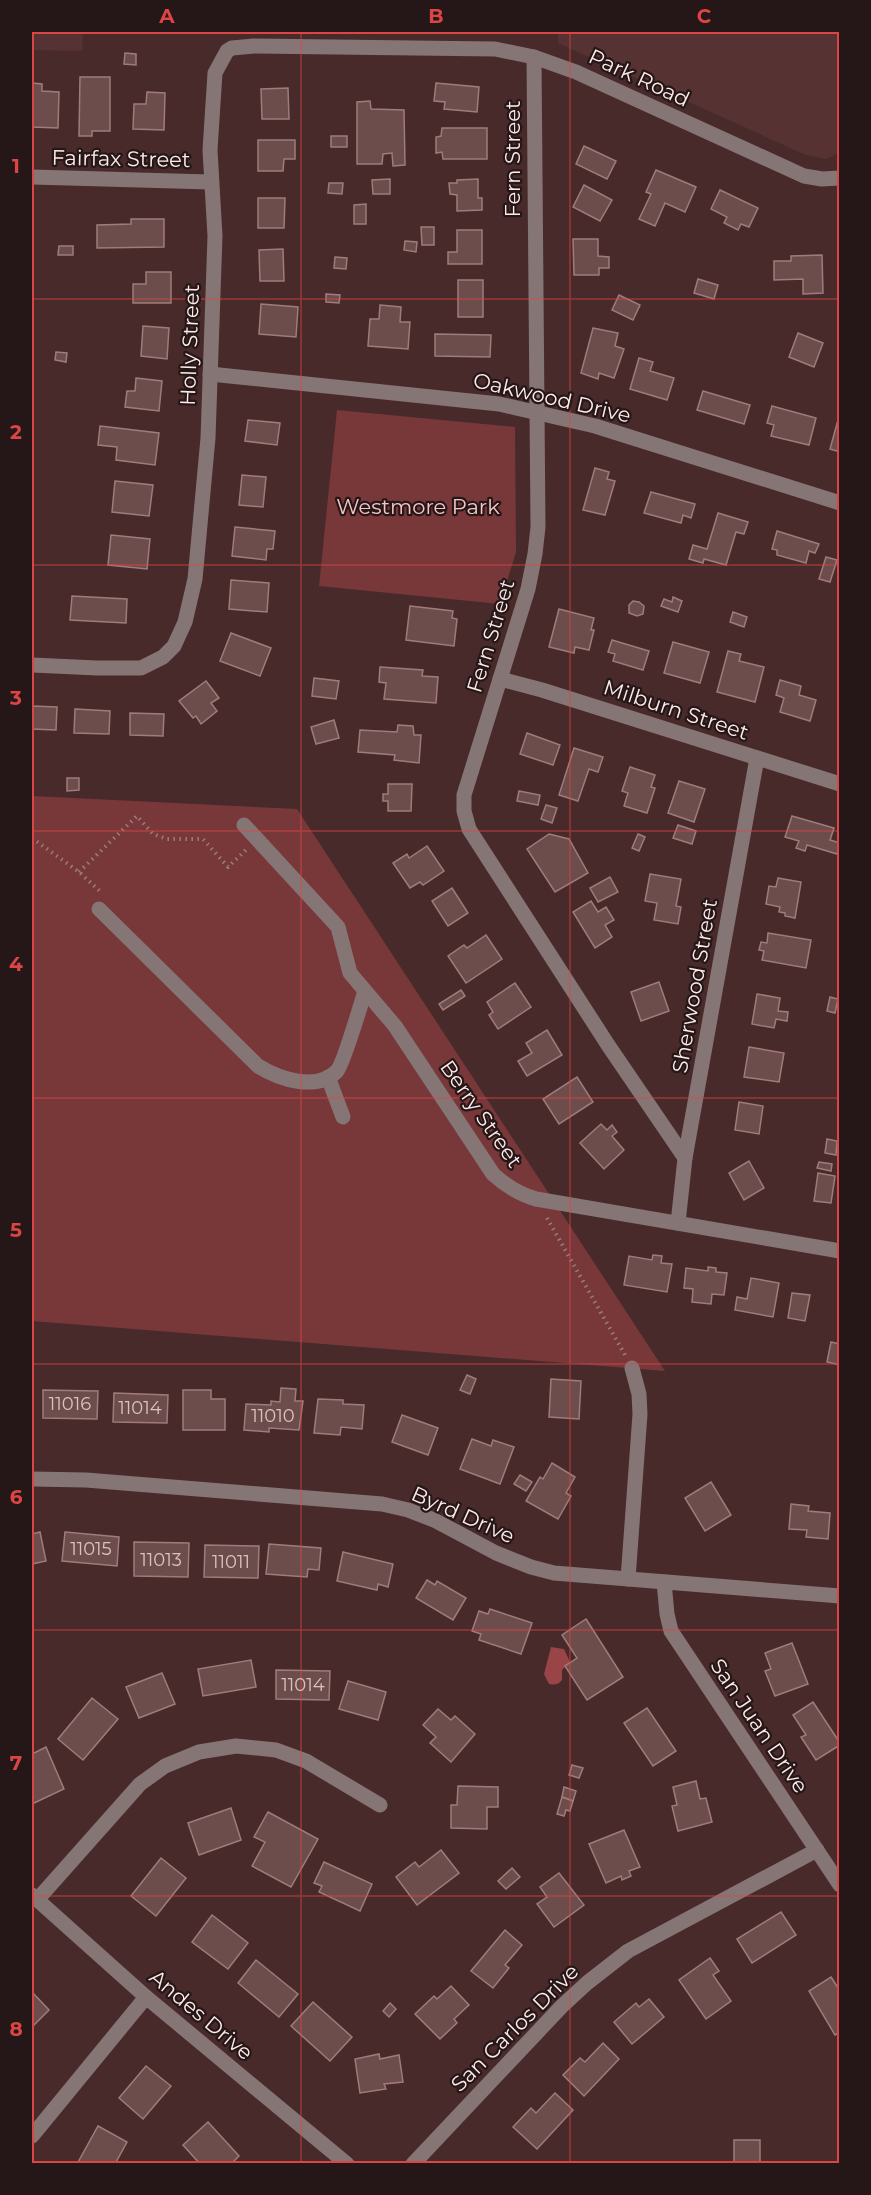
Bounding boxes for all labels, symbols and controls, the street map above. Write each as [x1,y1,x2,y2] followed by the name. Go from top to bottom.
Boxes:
[158,4,175,28] text: A
[428,4,444,28] text: B
[697,4,712,28] text: C
[585,43,694,112] street label: Park Road
[500,100,525,218] street label: Fern Street
[51,145,191,172] street label: Fairfax Street
[12,154,20,178] text: 1
[175,284,204,406] street label: Holly Street
[471,367,633,428] street label: Oakwood Drive
[10,420,22,444] text: 2
[336,494,500,519] park label: Westmore Park
[461,576,520,695] street label: Fern Street
[600,674,752,745] street label: Milburn Street
[9,686,22,710] text: 3
[667,897,722,1075] street label: Sherwood Street
[9,952,23,976] text: 4
[435,1055,528,1172] street label: Berry Street
[10,1218,22,1242] text: 5
[49,1393,91,1415] house number: 11016
[118,1397,162,1419] house number: 11014
[251,1405,295,1427] house number: 11010
[408,1481,519,1548] street label: Byrd Drive
[10,1485,23,1509] text: 6
[70,1538,112,1560] house number: 11015
[140,1549,182,1571] house number: 11013
[212,1551,250,1573] house number: 11011
[705,1654,814,1798] street label: San Juan Drive
[281,1674,325,1696] house number: 11014
[10,1751,22,1775] text: 7
[446,1959,584,2097] street label: San Carlos Drive
[145,1964,258,2065] street label: Andes Drive
[9,2017,23,2041] text: 8

